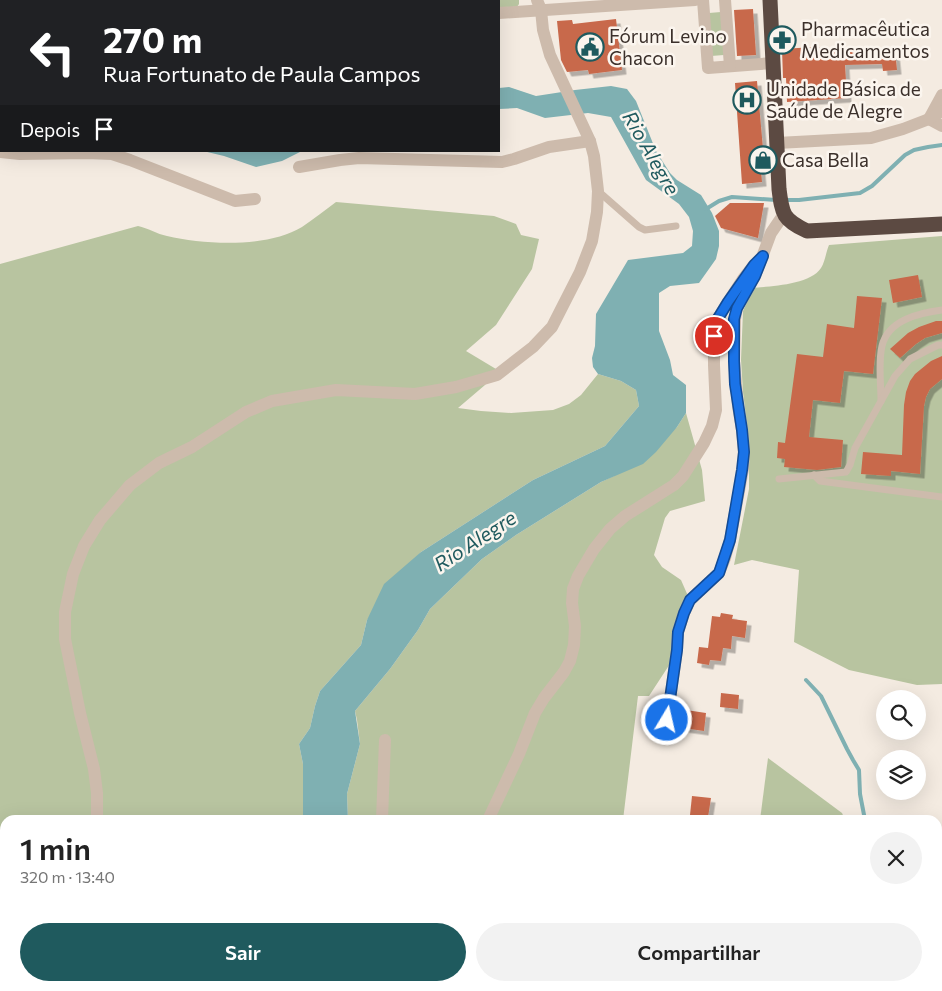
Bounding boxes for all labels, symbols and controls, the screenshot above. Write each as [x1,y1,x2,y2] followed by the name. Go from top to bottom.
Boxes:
[103,17,202,60] text: 270 m
[801,17,930,62] place label: Pharmacêutica Medicamentos
[20,20,85,85] icon: left
[609,24,727,69] place label: Fórum Levino Chacon
[767,25,797,55] pharmacy icon: Pharmacêutica Medicamentos
[575,32,605,62] public building icon: Fórum Levino Chacon
[103,60,420,87] text: Rua Fortunato de Paula Campos
[766,77,921,122] place label: Unidade Básica de Saúde de Alegre
[732,85,762,115] hospital icon: Unidade Básica de Saúde de Alegre
[618,106,686,199] water label: Rio Alegre
[90,115,118,143] icon: arrive
[20,118,80,141] text: Depois
[748,145,778,175] shop icon: Casa Bella
[782,148,869,171] place label: Casa Bella
[693,315,735,357] pin
[700,322,728,350] icon: arrive
[429,505,520,576] water label: Rio Alegre
[876,690,926,800] map controls
[876,690,926,740] button: search
[640,693,692,745] position arrow
[876,750,926,800] button: layers
[20,829,91,866] text: 1 min
[870,832,922,884] button: close
[20,867,115,886] text: 320 m · 13:40
[20,923,466,981] button: Sair
[476,923,922,981] button: Compartilhar

